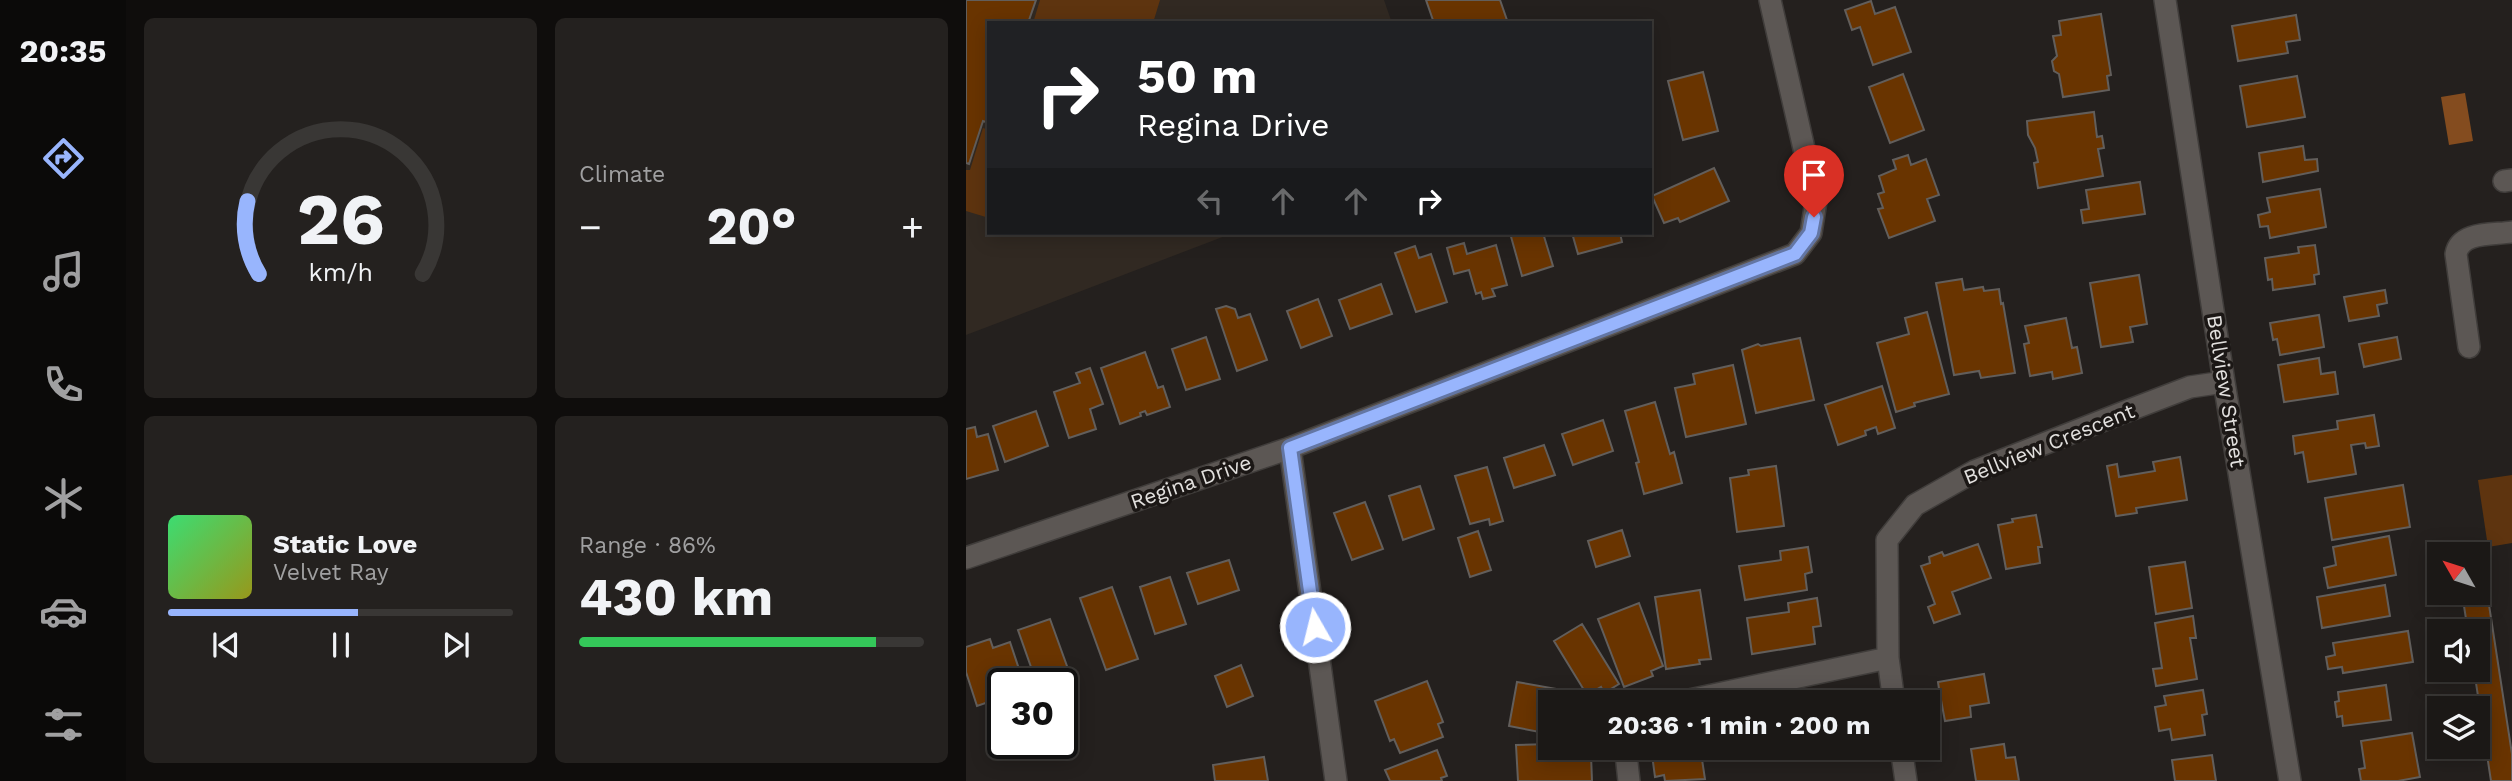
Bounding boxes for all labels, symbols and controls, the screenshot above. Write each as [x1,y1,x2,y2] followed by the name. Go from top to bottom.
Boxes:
[20,32,106,70] text: 20:35
[1137,47,1257,105] text: 50 m
[1022,49,1113,140] icon: right
[1137,106,1329,144] text: Regina Drive
[39,134,88,183] icon: directions
[1784,145,1844,217] pin
[1795,156,1833,194] icon: arrive
[579,161,665,188] text: Climate
[296,176,385,262] text: 26
[1191,182,1229,220] icon: left
[1264,182,1302,220] icon: ahead
[1337,182,1375,220] icon: ahead
[1410,182,1448,220] icon: right
[706,196,797,257] text: 20°
[579,205,602,249] text: −
[901,205,924,249] text: +
[39,247,88,296] icon: music
[308,258,373,287] text: km/h
[2202,313,2251,469] street label: Bellview Street
[39,360,88,409] icon: phone
[1960,398,2138,489] street label: Bellview Crescent
[1127,449,1255,514] street label: Regina Drive
[39,474,88,523] icon: climate
[273,529,417,559] text: Static Love
[579,532,716,559] text: Range · 86%
[2427,542,2490,606] north arrow
[2427,542,2490,759] map controls
[273,559,389,586] text: Velvet Ray
[579,567,773,628] text: 430 km
[39,587,88,636] icon: car
[1278,590,1352,664] position arrow
[2427,619,2490,682] button: sound
[207,626,245,664] icon: previous
[322,626,360,664] icon: pause
[437,626,475,664] icon: next
[987,668,1078,759] speed limit sign: 30
[2427,696,2490,759] button: layers
[39,700,88,749] icon: filters
[1608,710,1871,740] text: 20:36 · 1 min · 200 m

